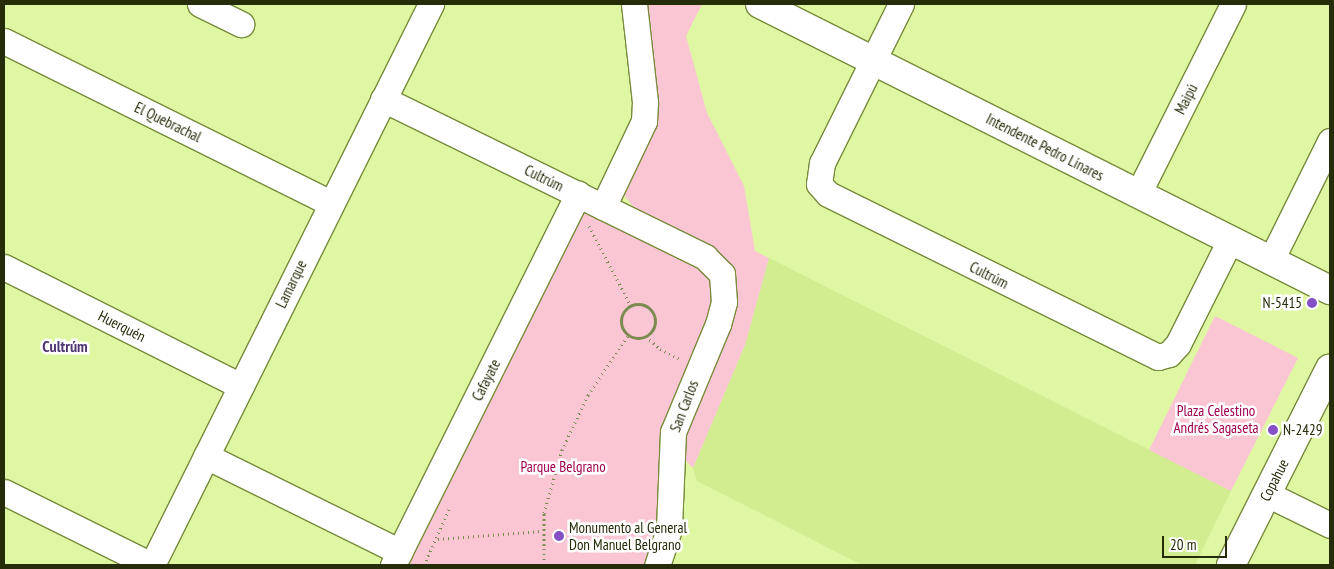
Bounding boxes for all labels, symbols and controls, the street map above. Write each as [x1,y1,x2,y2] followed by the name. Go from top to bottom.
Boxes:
[1171,81,1201,117] street label: Maipú
[132,98,204,146] street label: El Quebrachal
[983,110,1107,184] street label: Intendente Pedro Linares
[522,161,566,195] street label: Cultrúm
[272,257,310,311] street label: Lamarque
[967,258,1011,292] street label: Cultrúm
[1263,294,1302,312] place label: N-5415
[1306,297,1318,309] marker: N-5415
[95,306,149,346] street label: Huerquén
[42,336,88,356] district label: Cultrúm
[468,356,504,404] street label: Cafayate
[666,378,702,434] street label: San Carlos
[1173,401,1259,436] park label: Plaza Celestino Andrés Sagaseta
[1283,421,1322,439] place label: N-2429
[1267,424,1279,436] marker: N-2429
[1256,456,1292,504] street label: Copahue
[520,458,606,476] park label: Parque Belgrano
[569,518,687,553] place label: Monumento al General Don Manuel Belgrano
[1164,526,1229,558] scale bar
[553,530,565,542] marker: Monumento al General Don Manuel Belgrano
[1170,535,1196,554] text: 20 m

